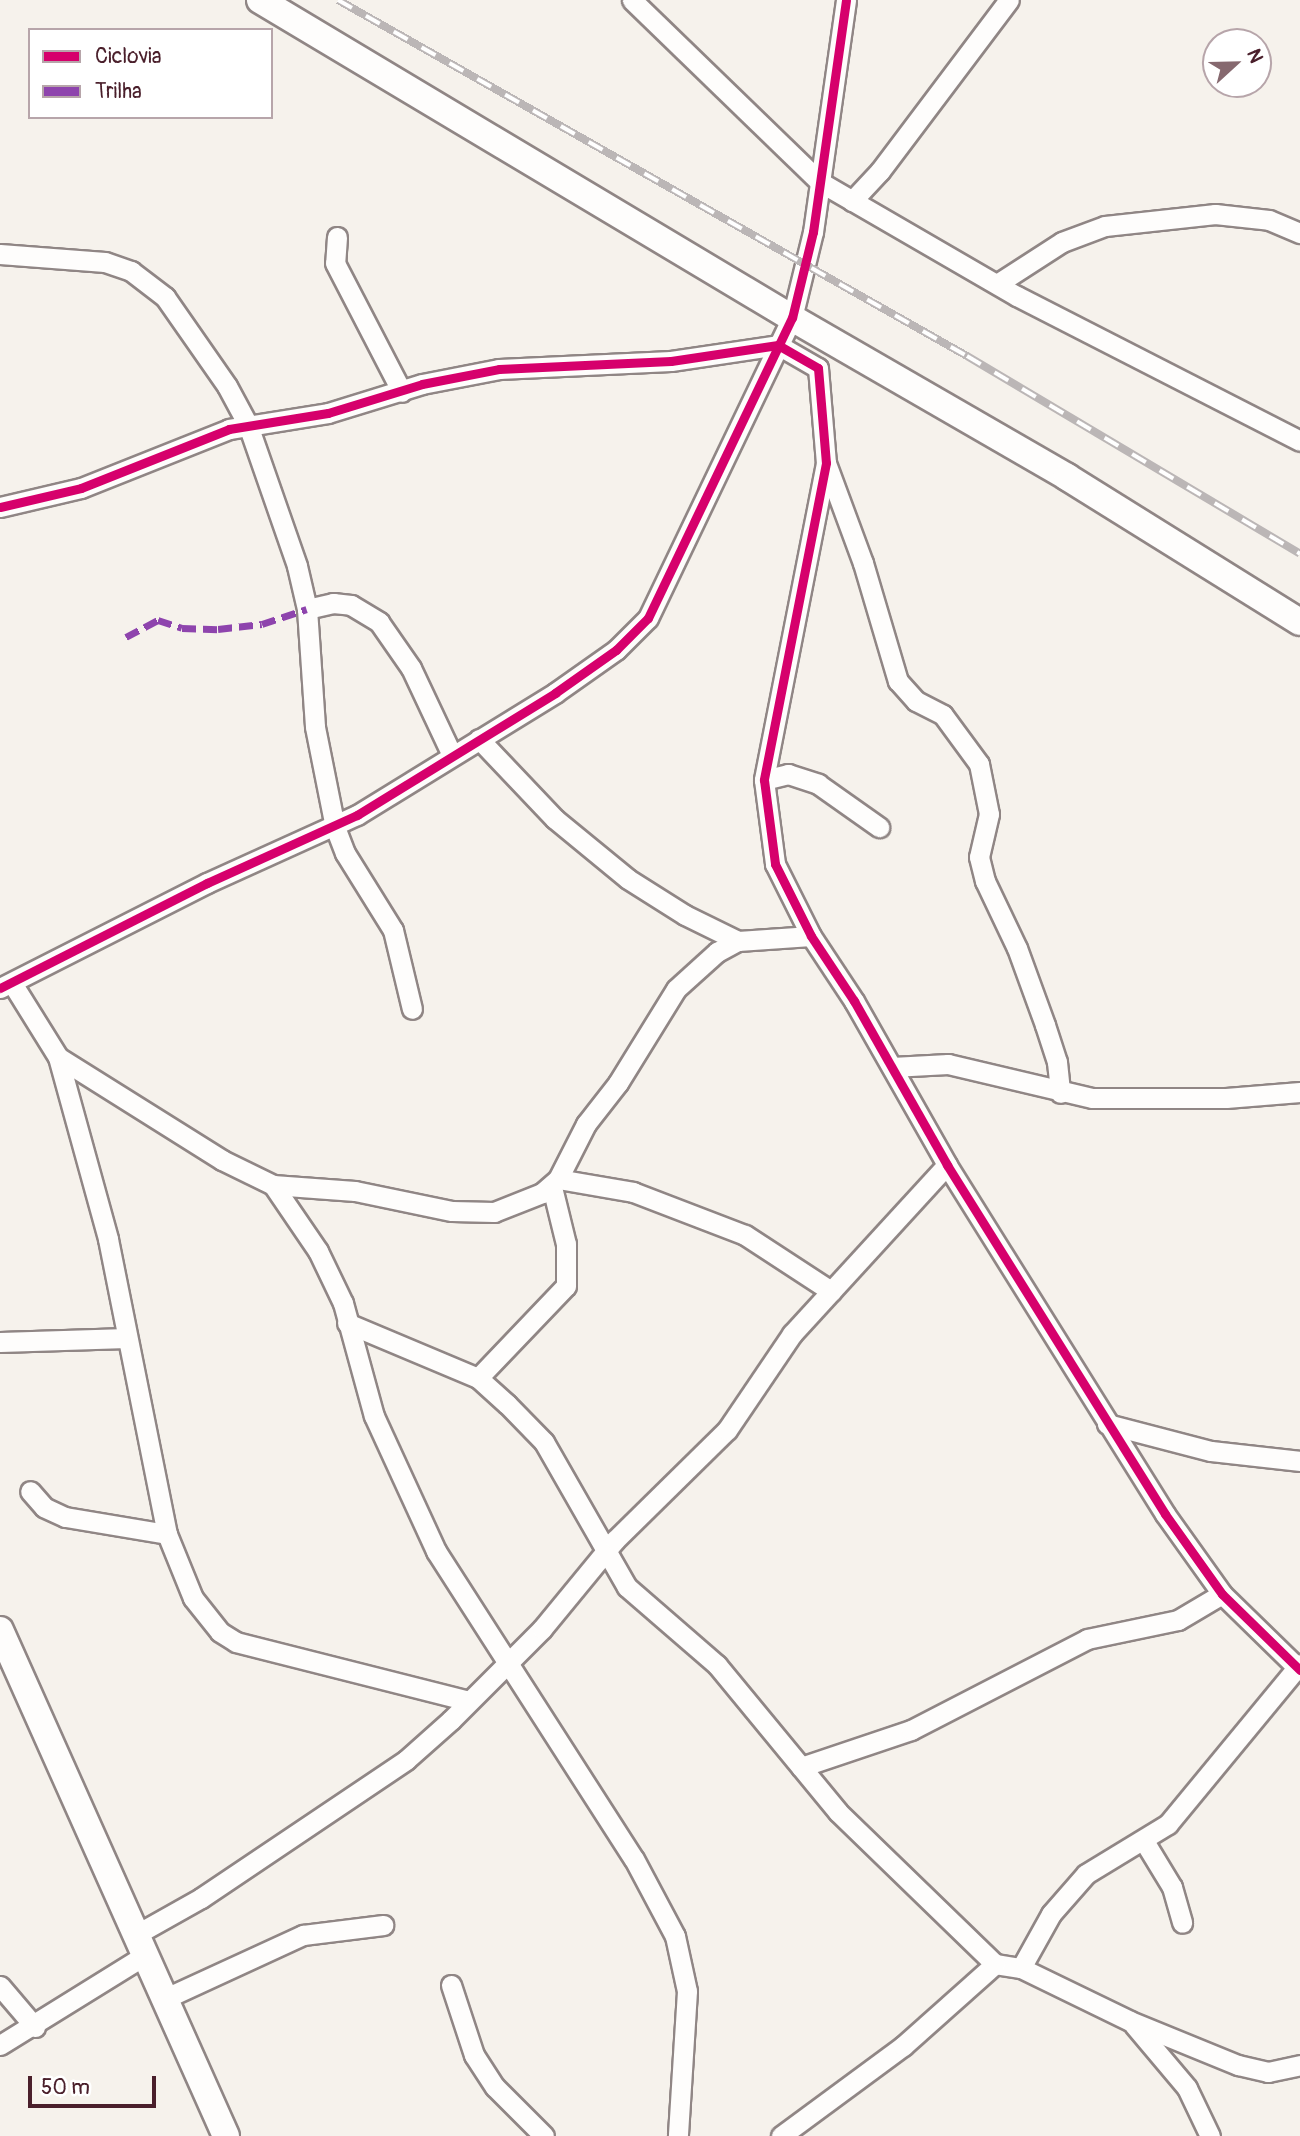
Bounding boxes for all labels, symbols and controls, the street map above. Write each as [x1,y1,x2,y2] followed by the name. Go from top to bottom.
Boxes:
[28,28,273,119] legend
[1202,28,1272,98] north arrow
[95,43,162,70] text: Ciclovia
[1241,45,1268,66] text: N
[95,78,142,105] text: Trilha
[32,2062,159,2106] scale bar
[41,2074,90,2101] text: 50 m

